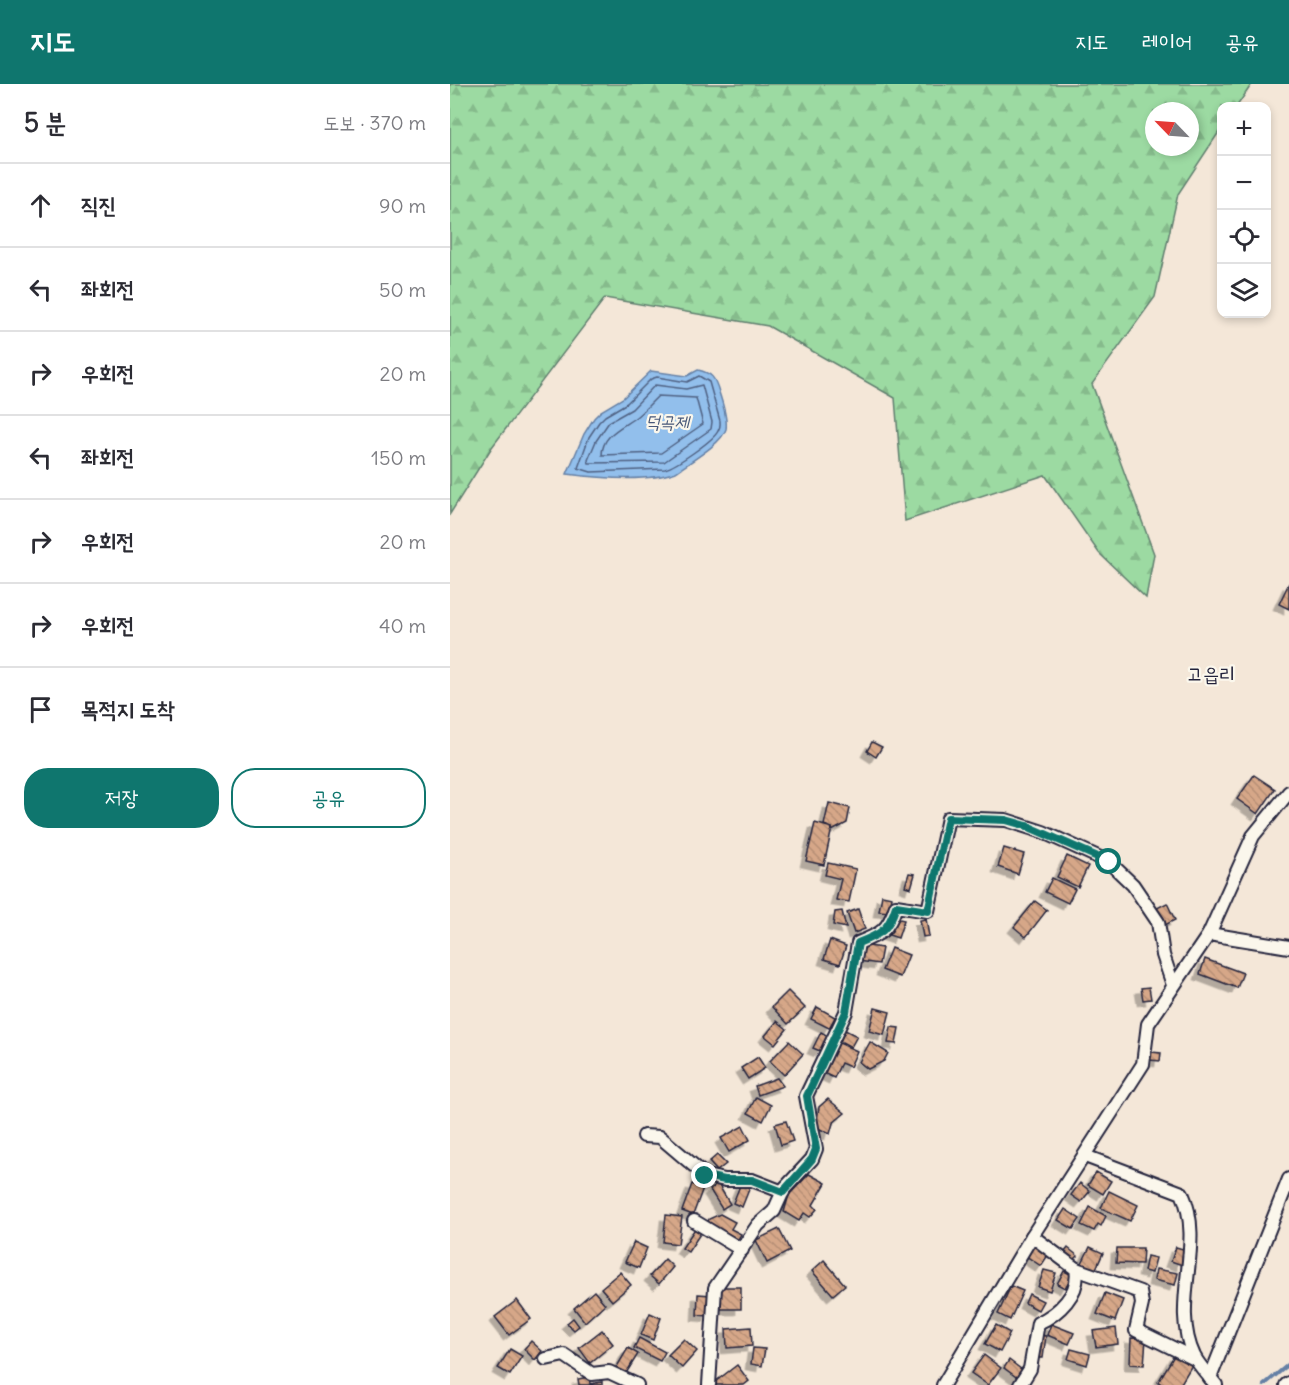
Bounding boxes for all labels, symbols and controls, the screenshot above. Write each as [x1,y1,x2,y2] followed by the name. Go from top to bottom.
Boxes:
[30,23,75,59] text: 지도
[1075,28,1109,55] text: 지도
[1142,28,1192,55] text: 레이어
[1225,28,1259,55] text: 공유
[1145,102,1199,156] north arrow
[1217,102,1271,318] map controls
[1217,102,1271,156] button: +
[24,106,66,139] text: 5 분
[323,110,426,135] text: 도보 · 370 m
[1217,156,1271,210] button: −
[24,189,57,222] icon: ahead
[81,191,116,219] text: 직진
[379,193,426,218] text: 90 m
[1217,210,1271,264] button: locate
[1217,264,1271,318] button: layers
[24,273,57,306] icon: left
[81,275,134,303] text: 좌회전
[379,277,426,302] text: 50 m
[24,357,57,390] icon: right
[81,359,134,387] text: 우회전
[380,361,426,386] text: 20 m
[645,410,691,433] water label: 덕곡제
[24,441,57,474] icon: left
[81,443,134,471] text: 좌회전
[371,445,426,470] text: 150 m
[24,525,57,558] icon: right
[81,527,134,555] text: 우회전
[380,529,426,554] text: 20 m
[24,609,57,642] icon: right
[81,611,134,639] text: 우회전
[379,613,426,638] text: 40 m
[1187,661,1235,686] district label: 고읍리
[24,693,57,726] icon: arrive
[81,695,175,723] text: 목적지 도착
[24,768,219,828] button: 저장
[231,768,426,828] button: 공유
[1095,848,1121,874] route start
[691,1162,717,1188] route end

